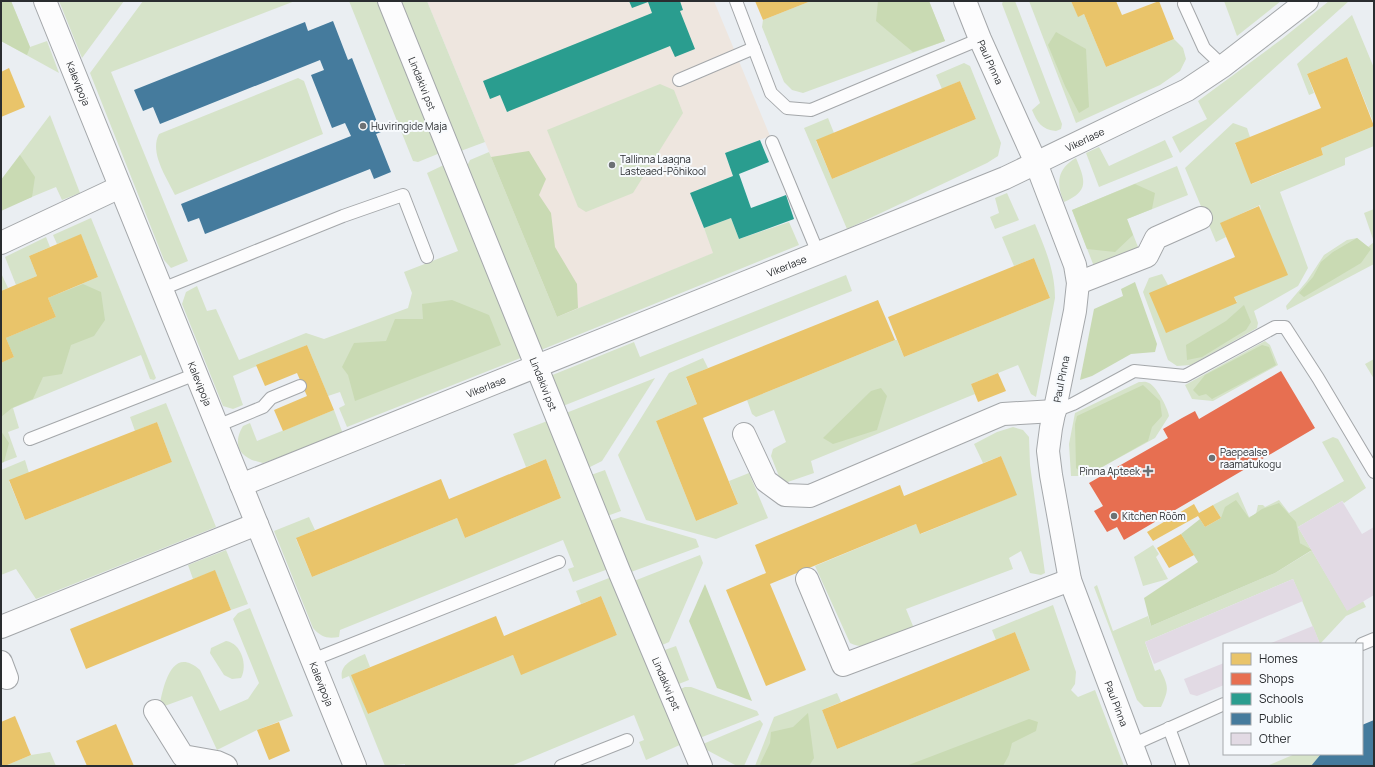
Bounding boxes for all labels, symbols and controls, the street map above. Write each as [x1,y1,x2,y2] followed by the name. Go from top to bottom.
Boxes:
[974,37,1007,86] street label: Paul Pinna
[405,55,439,112] street label: Lindakivi pst
[63,59,94,108] street label: Kalevipoja
[371,119,447,133] place label: Huviringide Maja
[358,121,368,131] marker: Huviringide Maja
[1063,124,1107,155] street label: Vikerlase
[620,152,706,178] place label: Tallinna Laagna Lasteaed-Põhikool
[607,160,617,170] marker: Tallinna Laagna Lasteaed-Põhikool
[765,251,809,280] street label: Vikerlase
[1050,354,1072,404] street label: Paul Pinna
[526,355,561,413] street label: Lindakivi pst
[185,359,215,408] street label: Kalevipoja
[464,372,508,401] street label: Vikerlase
[1220,445,1281,471] place label: Paepealse raamatukogu
[1207,453,1217,463] marker: Paepealse raamatukogu
[1079,464,1141,478] place label: Pinna Apteek
[1143,466,1153,476] marker: Pinna Apteek
[1122,509,1186,523] place label: Kitchen Rõõm
[1109,511,1119,521] marker: Kitchen Rõõm
[1223,643,1363,755] legend
[1259,650,1298,667] text: Homes
[649,655,684,713] street label: Lindakivi pst
[307,660,337,708] street label: Kalevipoja
[1259,670,1294,687] text: Shops
[1102,679,1131,728] street label: Paul Pinna
[1259,690,1303,707] text: Schools
[1259,710,1293,727] text: Public
[1259,730,1292,747] text: Other

